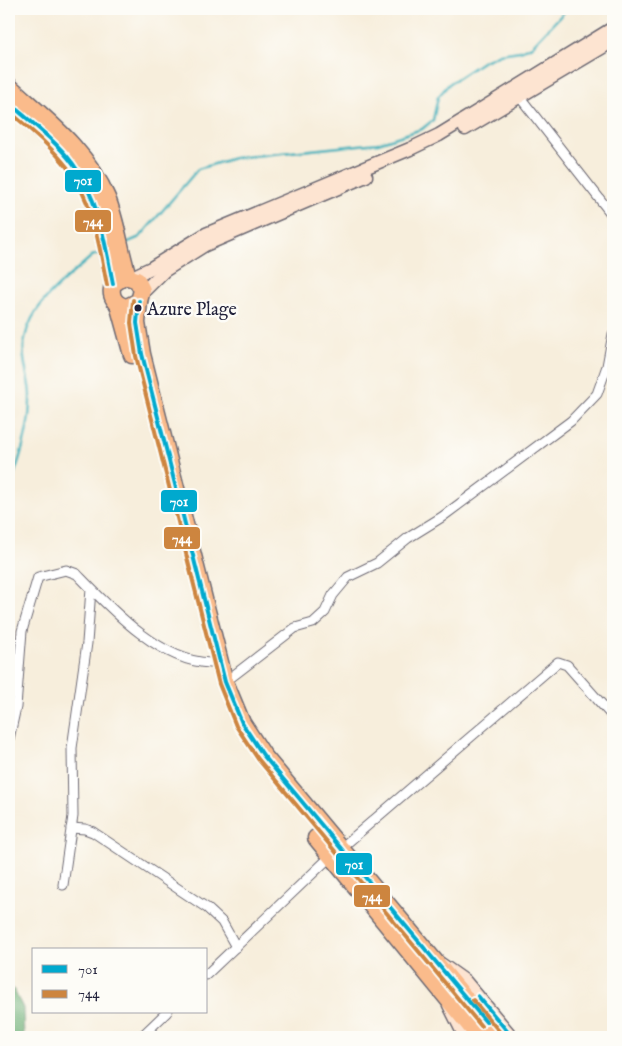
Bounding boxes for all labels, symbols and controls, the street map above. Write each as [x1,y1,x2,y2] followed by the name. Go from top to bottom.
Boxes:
[64,169,102,193] line badge: 701
[74,172,92,190] text: 701
[74,209,112,233] line badge: 744
[83,213,104,231] text: 744
[146,299,237,322] place label: Azure Plage
[133,303,143,313] marker: Azure Plage
[160,489,198,513] line badge: 701
[170,493,188,511] text: 701
[163,526,201,550] line badge: 744
[172,530,193,548] text: 744
[335,852,373,876] line badge: 701
[345,856,363,874] text: 701
[353,884,391,908] line badge: 744
[362,888,383,906] text: 744
[32,948,208,1014] legend
[78,960,98,979] text: 701
[78,984,100,1003] text: 744

